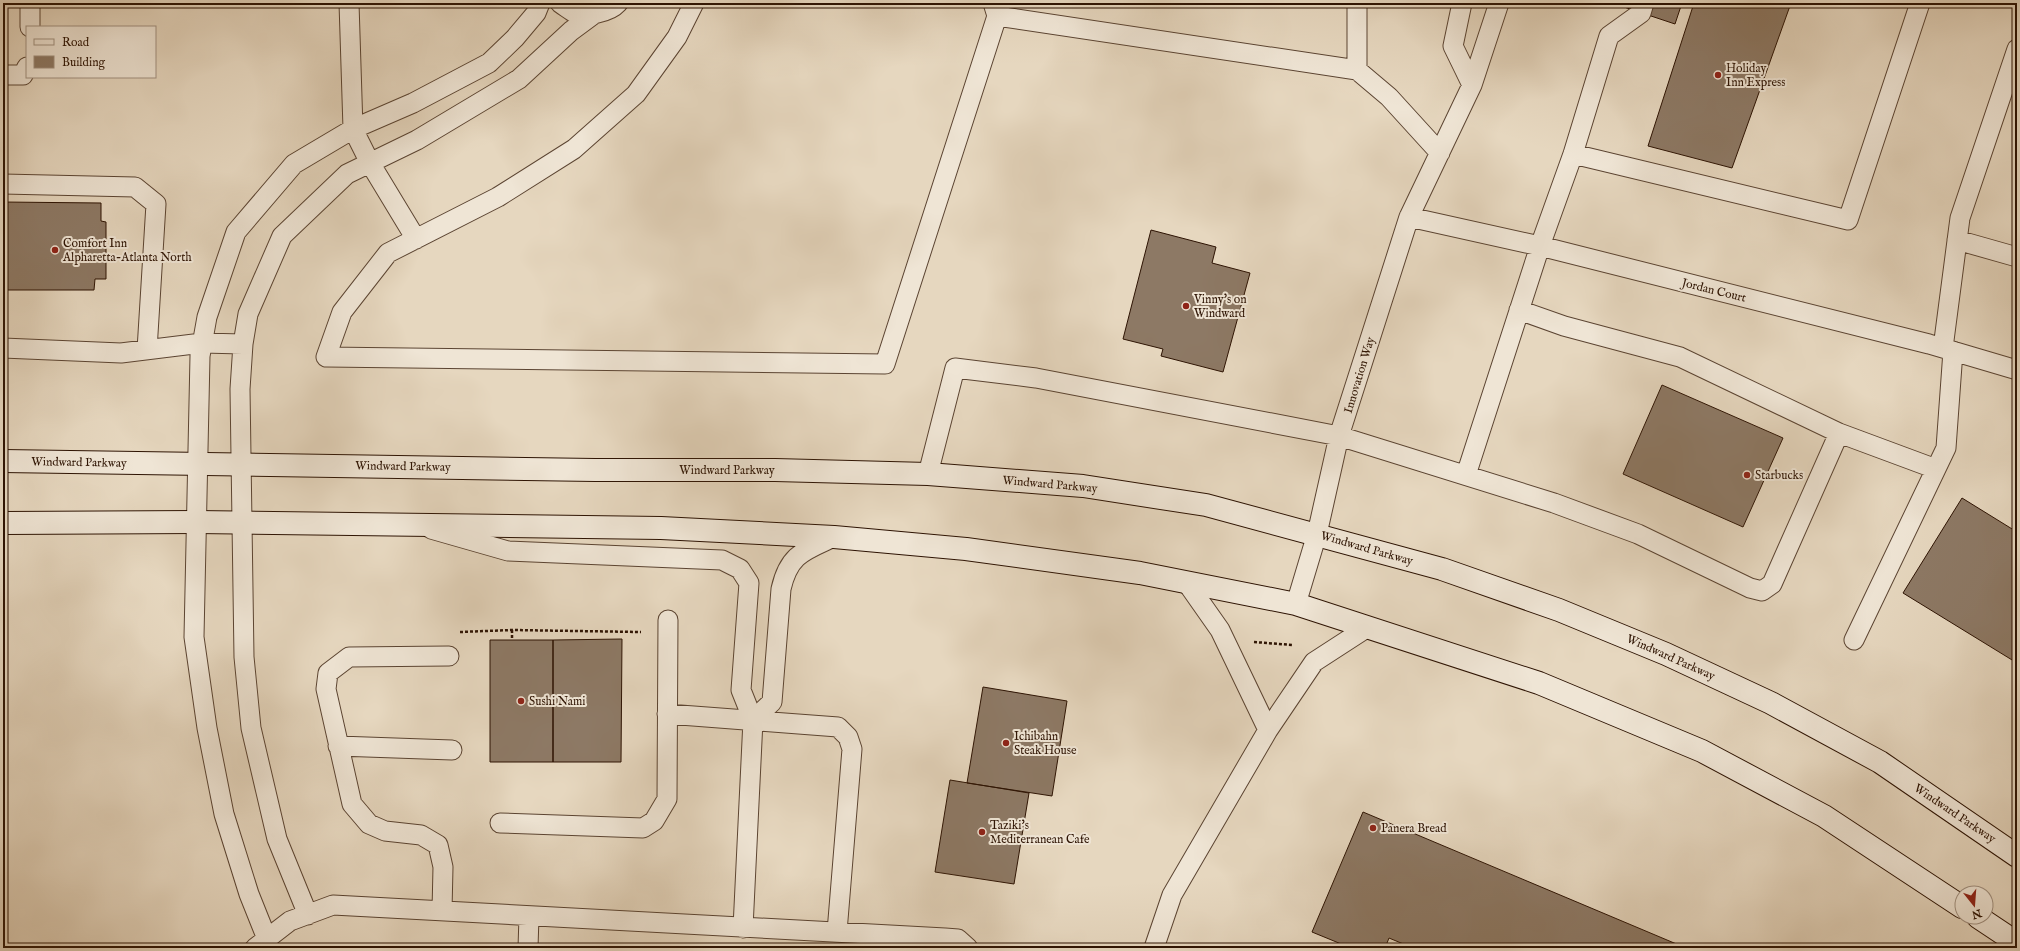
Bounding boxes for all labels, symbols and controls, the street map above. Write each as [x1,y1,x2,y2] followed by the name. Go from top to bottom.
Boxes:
[26,26,156,78] legend
[62,35,90,50] text: Road
[62,55,106,70] text: Building
[1726,61,1786,91] place label: Holiday Inn Express
[1713,70,1723,80] marker: Holiday Inn Express
[62,236,192,266] place label: Comfort Inn Alpharetta-Atlanta North
[50,245,60,255] marker: Comfort Inn Alpharetta-Atlanta North
[1678,275,1748,307] street label: Jordan Court
[1193,292,1247,321] place label: Vinny's on Windward
[1181,301,1191,311] marker: Vinny's on Windward
[1341,335,1378,415] street label: Innovation Way
[31,454,127,471] street label: Windward Parkway
[355,458,451,475] street label: Windward Parkway
[679,463,775,478] street label: Windward Parkway
[1755,468,1803,483] place label: Starbucks
[1742,470,1752,480] marker: Starbucks
[1002,473,1098,496] street label: Windward Parkway
[1319,528,1415,569] street label: Windward Parkway
[1624,631,1718,684] street label: Windward Parkway
[529,694,586,709] place label: Sushi Nami
[516,696,526,706] marker: Sushi Nami
[1014,729,1077,758] place label: Ichibahn Steak House
[1001,738,1011,748] marker: Ichibahn Steak House
[1911,781,1999,846] street label: Windward Parkway
[990,818,1090,847] place label: Taziki's Mediterranean Cafe
[1381,821,1447,836] place label: Panera Bread
[1368,823,1378,833] marker: Panera Bread
[977,827,987,837] marker: Taziki's Mediterranean Cafe
[1954,885,1994,925] north arrow
[1970,905,1984,922] text: N

